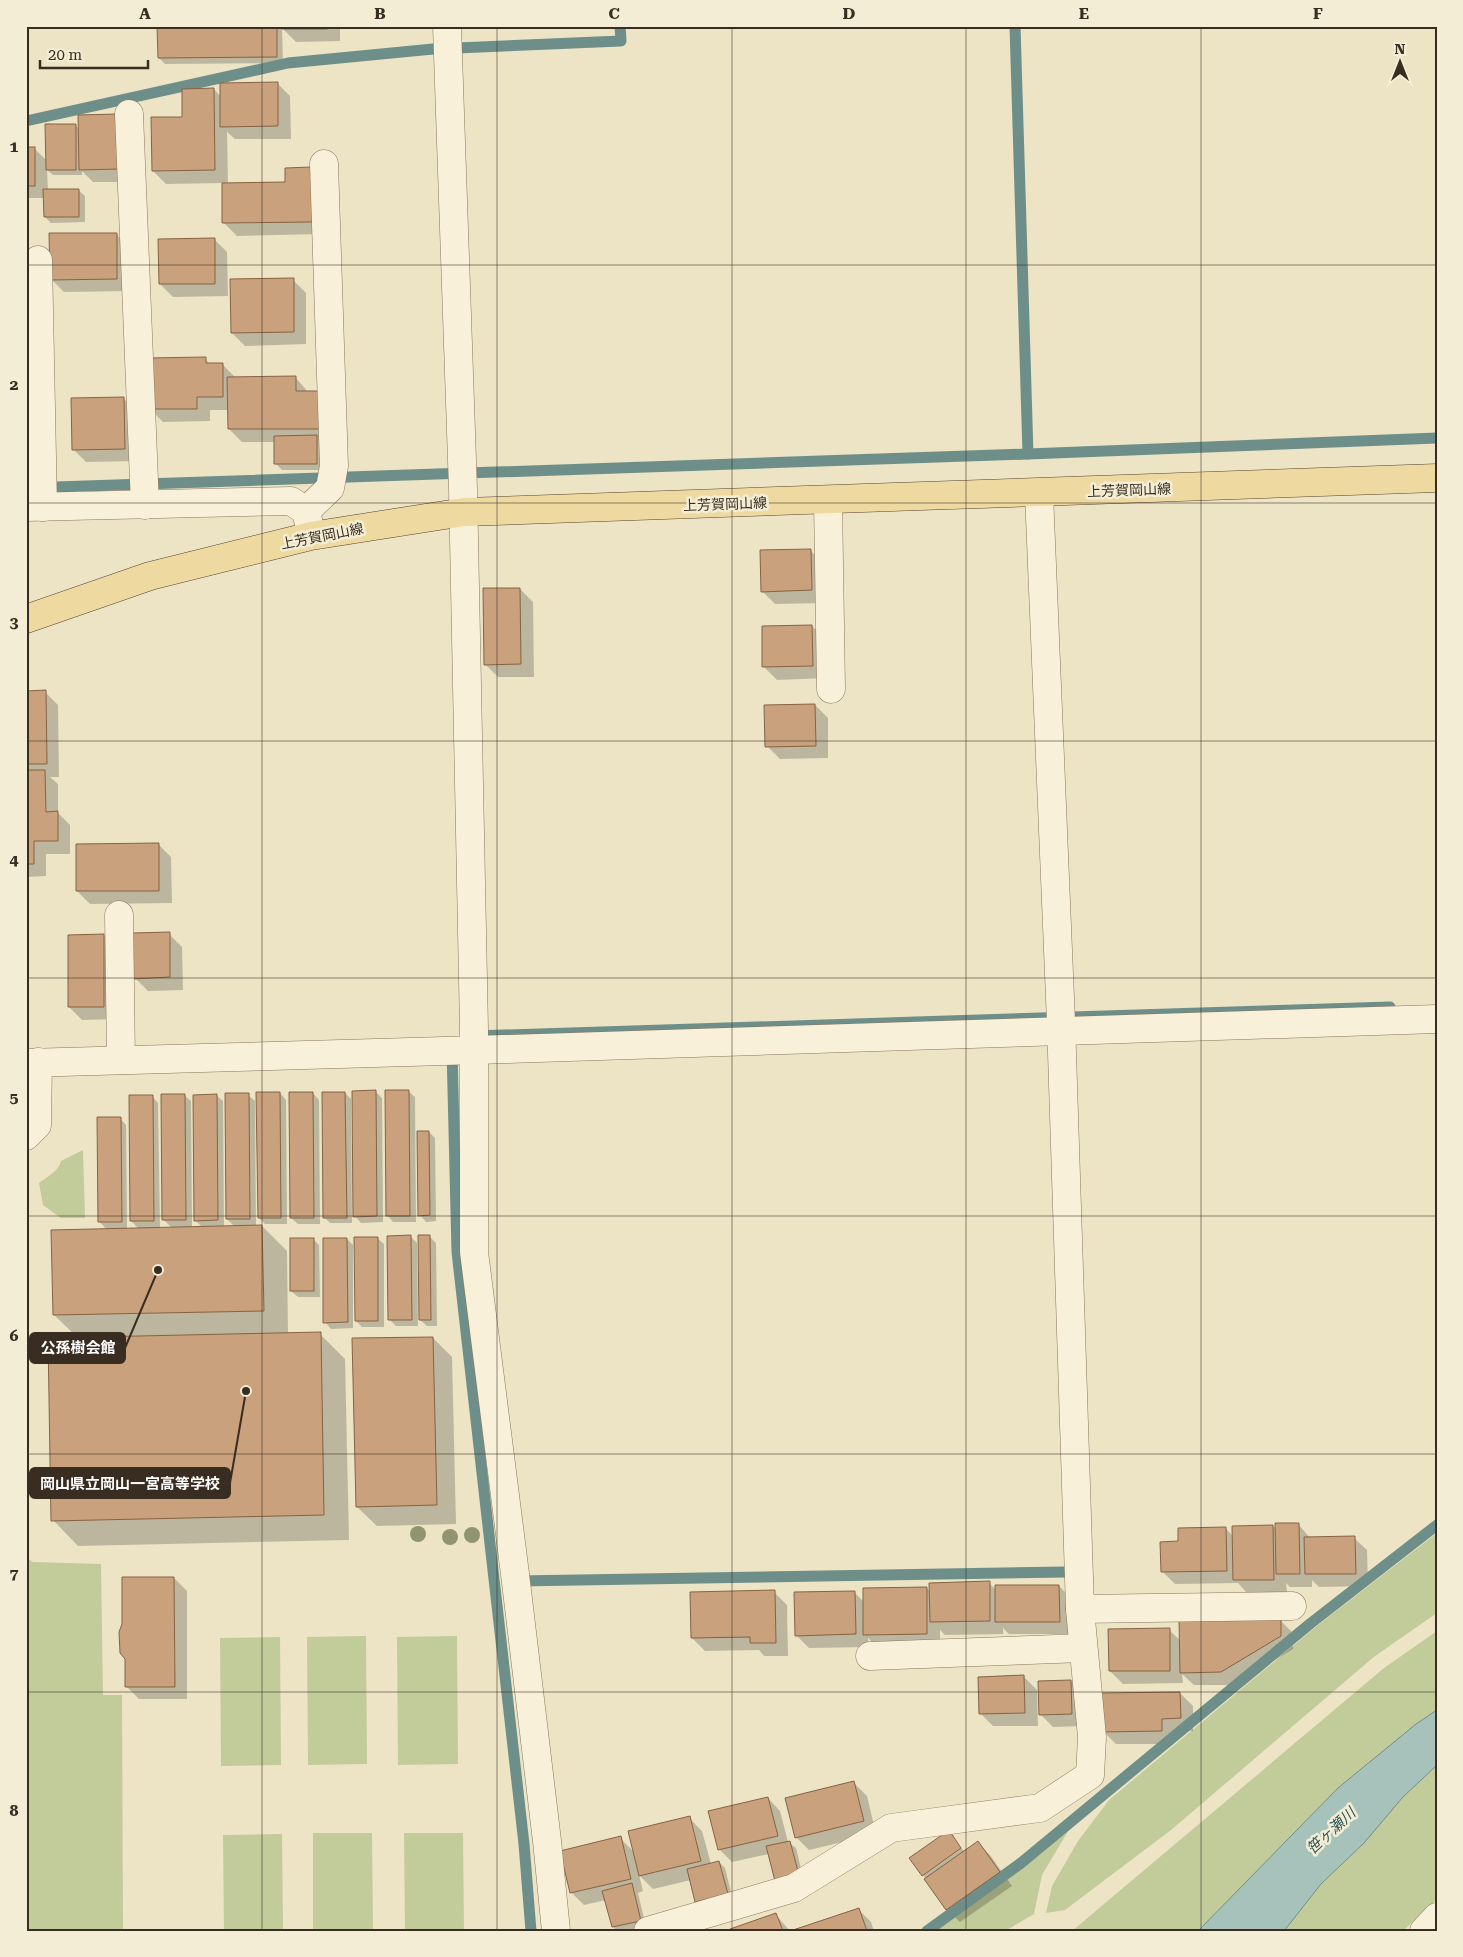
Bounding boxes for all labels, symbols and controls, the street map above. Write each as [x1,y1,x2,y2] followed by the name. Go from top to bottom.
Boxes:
[139,4,151,23] text: A
[374,4,386,23] text: B
[608,4,620,23] text: C
[843,4,856,23] text: D
[1079,4,1089,23] text: E
[1313,4,1323,23] text: F
[40,38,148,70] scale bar
[1376,38,1426,88] north arrow
[1395,41,1406,57] text: N
[48,46,83,64] text: 20 m
[10,137,19,156] text: 1
[10,375,19,394] text: 2
[1087,481,1171,499] street label: 上芳賀岡山線
[683,495,767,513] street label: 上芳賀岡山線
[279,520,365,552] street label: 上芳賀岡山線
[10,613,19,632] text: 3
[10,850,19,869] text: 4
[10,1088,19,1107] text: 5
[10,1326,19,1345] text: 6
[30,1333,125,1363] callout: 公孫樹会館
[40,1339,116,1357] text: 公孫樹会館
[30,1468,230,1498] callout: 岡山県立岡山一宮高等学校
[40,1475,220,1493] text: 岡山県立岡山一宮高等学校
[10,1564,19,1583] text: 7
[10,1801,19,1820] text: 8
[1303,1803,1361,1858] water label: 笹ヶ瀬川

